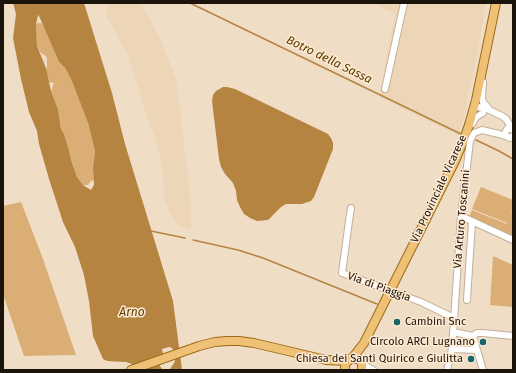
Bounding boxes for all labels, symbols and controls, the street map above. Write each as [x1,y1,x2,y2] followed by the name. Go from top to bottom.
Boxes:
[284,33,374,87] water label: Botro della Sassa
[408,133,470,245] street label: Via Provinciale Vicarese
[451,169,473,269] street label: Via Arturo Toscanini
[345,269,413,305] street label: Via di Piaggia
[119,306,145,320] water label: Arno
[405,315,466,329] place label: Cambini Snc
[392,317,402,327] marker: Cambini Snc
[370,335,475,349] place label: Circolo ARCI Lugnano
[478,337,488,347] marker: Circolo ARCI Lugnano
[296,352,463,366] place label: Chiesa dei Santi Quirico e Giulitta
[466,354,476,364] marker: Chiesa dei Santi Quirico e Giulitta

